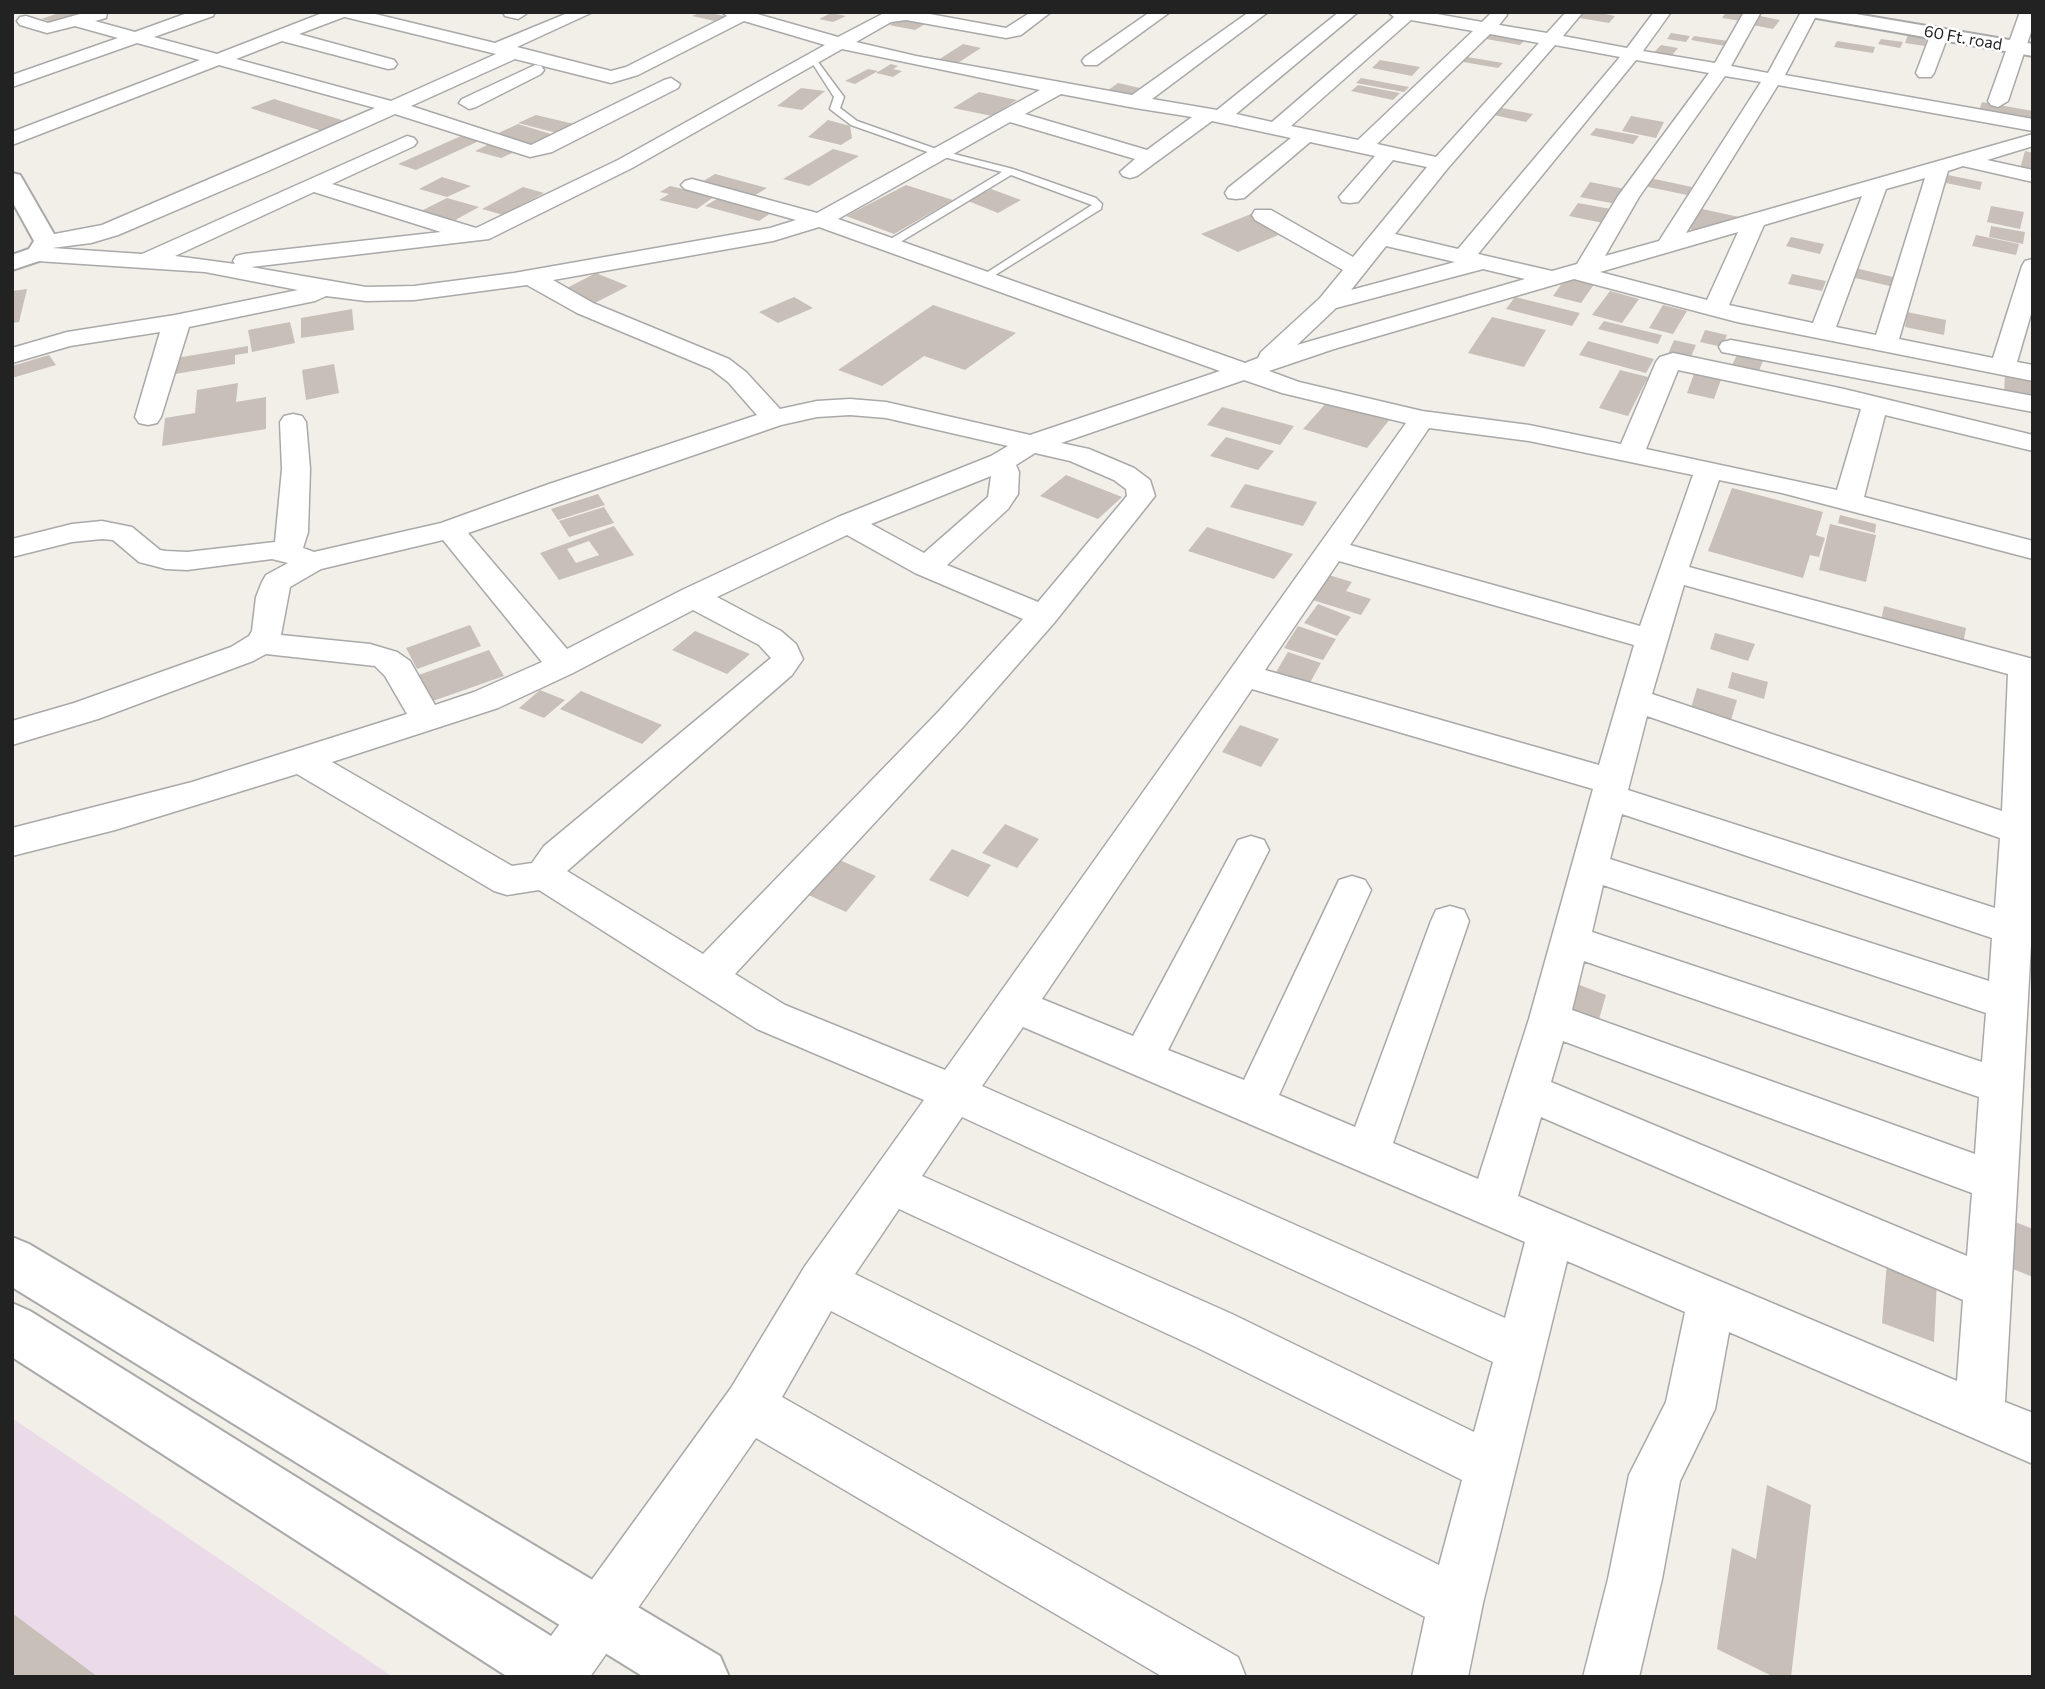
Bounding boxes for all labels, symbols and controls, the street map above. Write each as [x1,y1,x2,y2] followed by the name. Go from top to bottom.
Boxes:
[1922,22,2004,54] street label: 60 Ft. road

